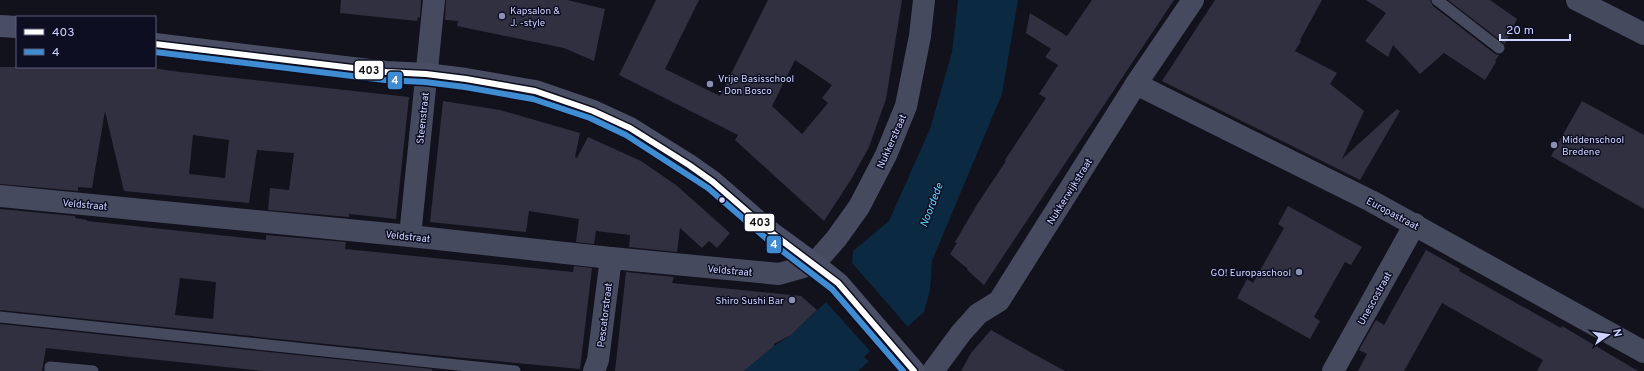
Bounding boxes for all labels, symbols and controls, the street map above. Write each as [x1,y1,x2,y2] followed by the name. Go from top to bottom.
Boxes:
[510,5,560,30] place label: Kapsalon & J. -style
[497,11,507,21] marker: Kapsalon & J. -style
[16,16,156,68] legend
[1500,16,1570,42] scale bar
[1506,23,1534,39] text: 20 m
[52,25,74,41] text: 403
[52,45,59,61] text: 4
[354,60,384,80] line badge: 403
[359,64,379,78] text: 403
[387,71,403,90] line badge: 4
[718,73,794,98] place label: Vrije Basisschool - Don Bosco
[391,74,399,88] text: 4
[705,79,715,89] marker: Vrije Basisschool - Don Bosco
[414,91,433,145] street label: Steenstraat
[875,112,910,171] street label: Nukkerstraat
[1562,134,1624,159] place label: Middenschool Bredene
[1549,140,1559,150] marker: Middenschool Bredene
[1045,156,1096,227] street label: Nukkerwijkstraat
[917,181,947,230] water label: Noordede
[717,195,727,205] unlabelled marker
[1364,195,1421,234] street label: Europastraat
[62,197,108,214] street label: Veldstraat
[744,213,775,232] line badge: 403
[750,216,770,230] text: 403
[385,229,431,246] street label: Veldstraat
[766,235,782,254] line badge: 4
[770,238,778,252] text: 4
[707,263,753,280] street label: Veldstraat
[1211,267,1291,280] place label: GO! Europaschool
[1294,267,1304,277] marker: GO! Europaschool
[1355,270,1395,328] street label: Unescostraat
[595,282,616,348] street label: Pescatorstraat
[716,295,784,308] place label: Shiro Sushi Bar
[787,295,797,305] marker: Shiro Sushi Bar
[1588,315,1628,355] north arrow
[1609,328,1624,338] text: N

